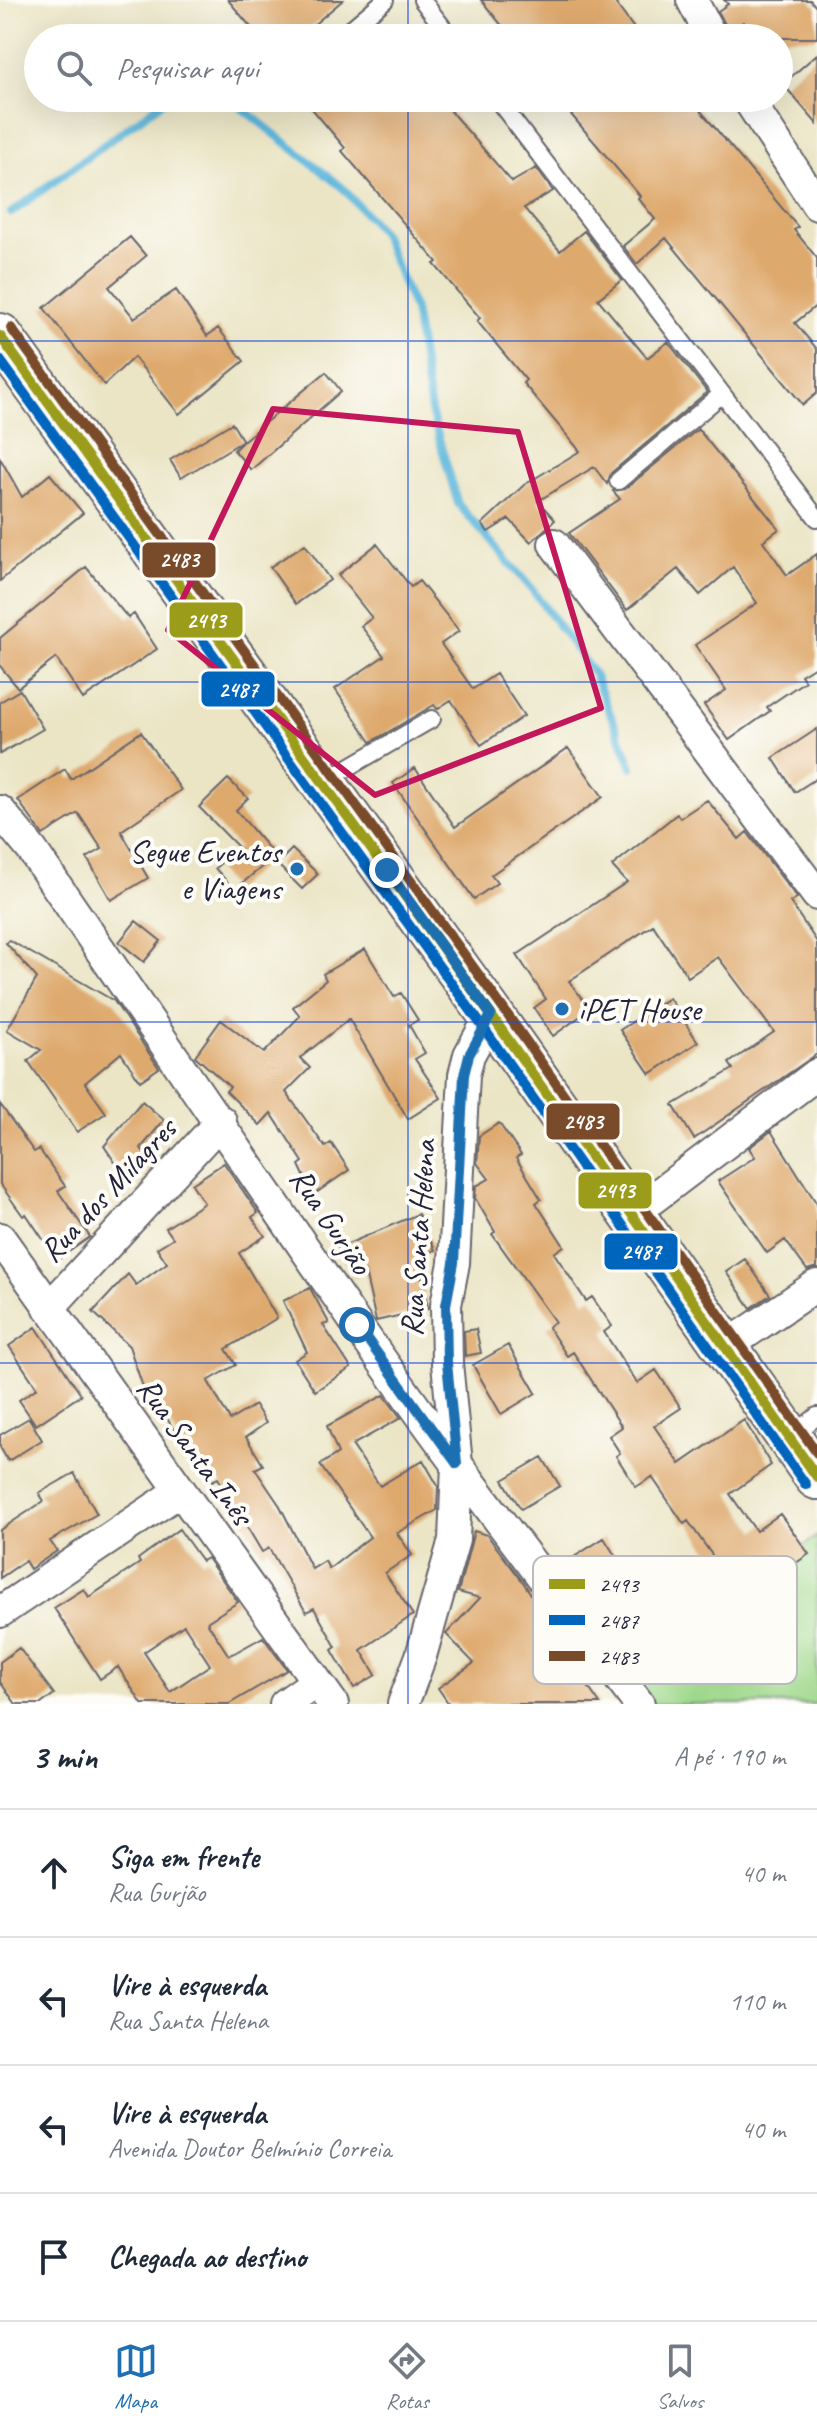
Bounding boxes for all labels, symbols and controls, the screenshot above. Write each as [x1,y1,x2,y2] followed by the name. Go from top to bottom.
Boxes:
[24,24,793,112] search box
[52,46,96,90] icon: search
[116,49,259,87] text: Pesquisar aqui
[141,541,217,579] line badge: 2483
[159,546,201,574] text: 2483
[168,601,244,639] line badge: 2493
[186,607,228,635] text: 2493
[200,670,276,708] line badge: 2487
[218,676,260,704] text: 2487
[129,831,284,909] place label: Segue Eventos e Viagens
[369,852,405,888] route end
[288,860,306,878] marker: Segue Eventos e Viagens
[578,989,703,1030] place label: iPET House
[553,1000,571,1018] marker: iPET House
[545,1102,621,1141] line badge: 2483
[31,1107,187,1271] street label: Rua dos Milagres
[563,1108,605,1136] text: 2483
[391,1136,445,1338] street label: Rua Santa Helena
[281,1160,382,1284] street label: Rua Gurjão
[577,1171,653,1210] line badge: 2493
[595,1177,637,1205] text: 2493
[603,1232,679,1271] line badge: 2487
[621,1238,663,1266] text: 2487
[339,1307,375,1343] route start
[128,1369,264,1535] street label: Rua Santa Inês
[533,1556,797,1684] legend
[599,1571,641,1599] text: 2493
[599,1607,640,1635] text: 2487
[599,1643,641,1671] text: 2483
[32,1735,97,1778] text: 3 min
[674,1740,785,1773] text: A pé · 190 m
[108,1838,259,1876] text: Siga em frente
[32,1851,76,1895] icon: ahead
[741,1857,785,1890] text: 40 m
[108,1876,205,1909] text: Rua Gurjão
[108,1966,266,2004] text: Vire à esquerda
[32,1979,76,2023] icon: left
[729,1985,785,2018] text: 110 m
[108,2004,268,2037] text: Rua Santa Helena
[108,2094,266,2132] text: Vire à esquerda
[32,2107,76,2151] icon: left
[741,2113,785,2146] text: 40 m
[108,2132,391,2165] text: Avenida Doutor Belmínio Correia
[32,2235,76,2279] icon: arrive
[108,2238,306,2276] text: Chegada ao destino
[114,2339,158,2415] tab: Mapa
[385,2339,429,2415] tab: Rotas
[657,2339,703,2415] tab: Salvos

